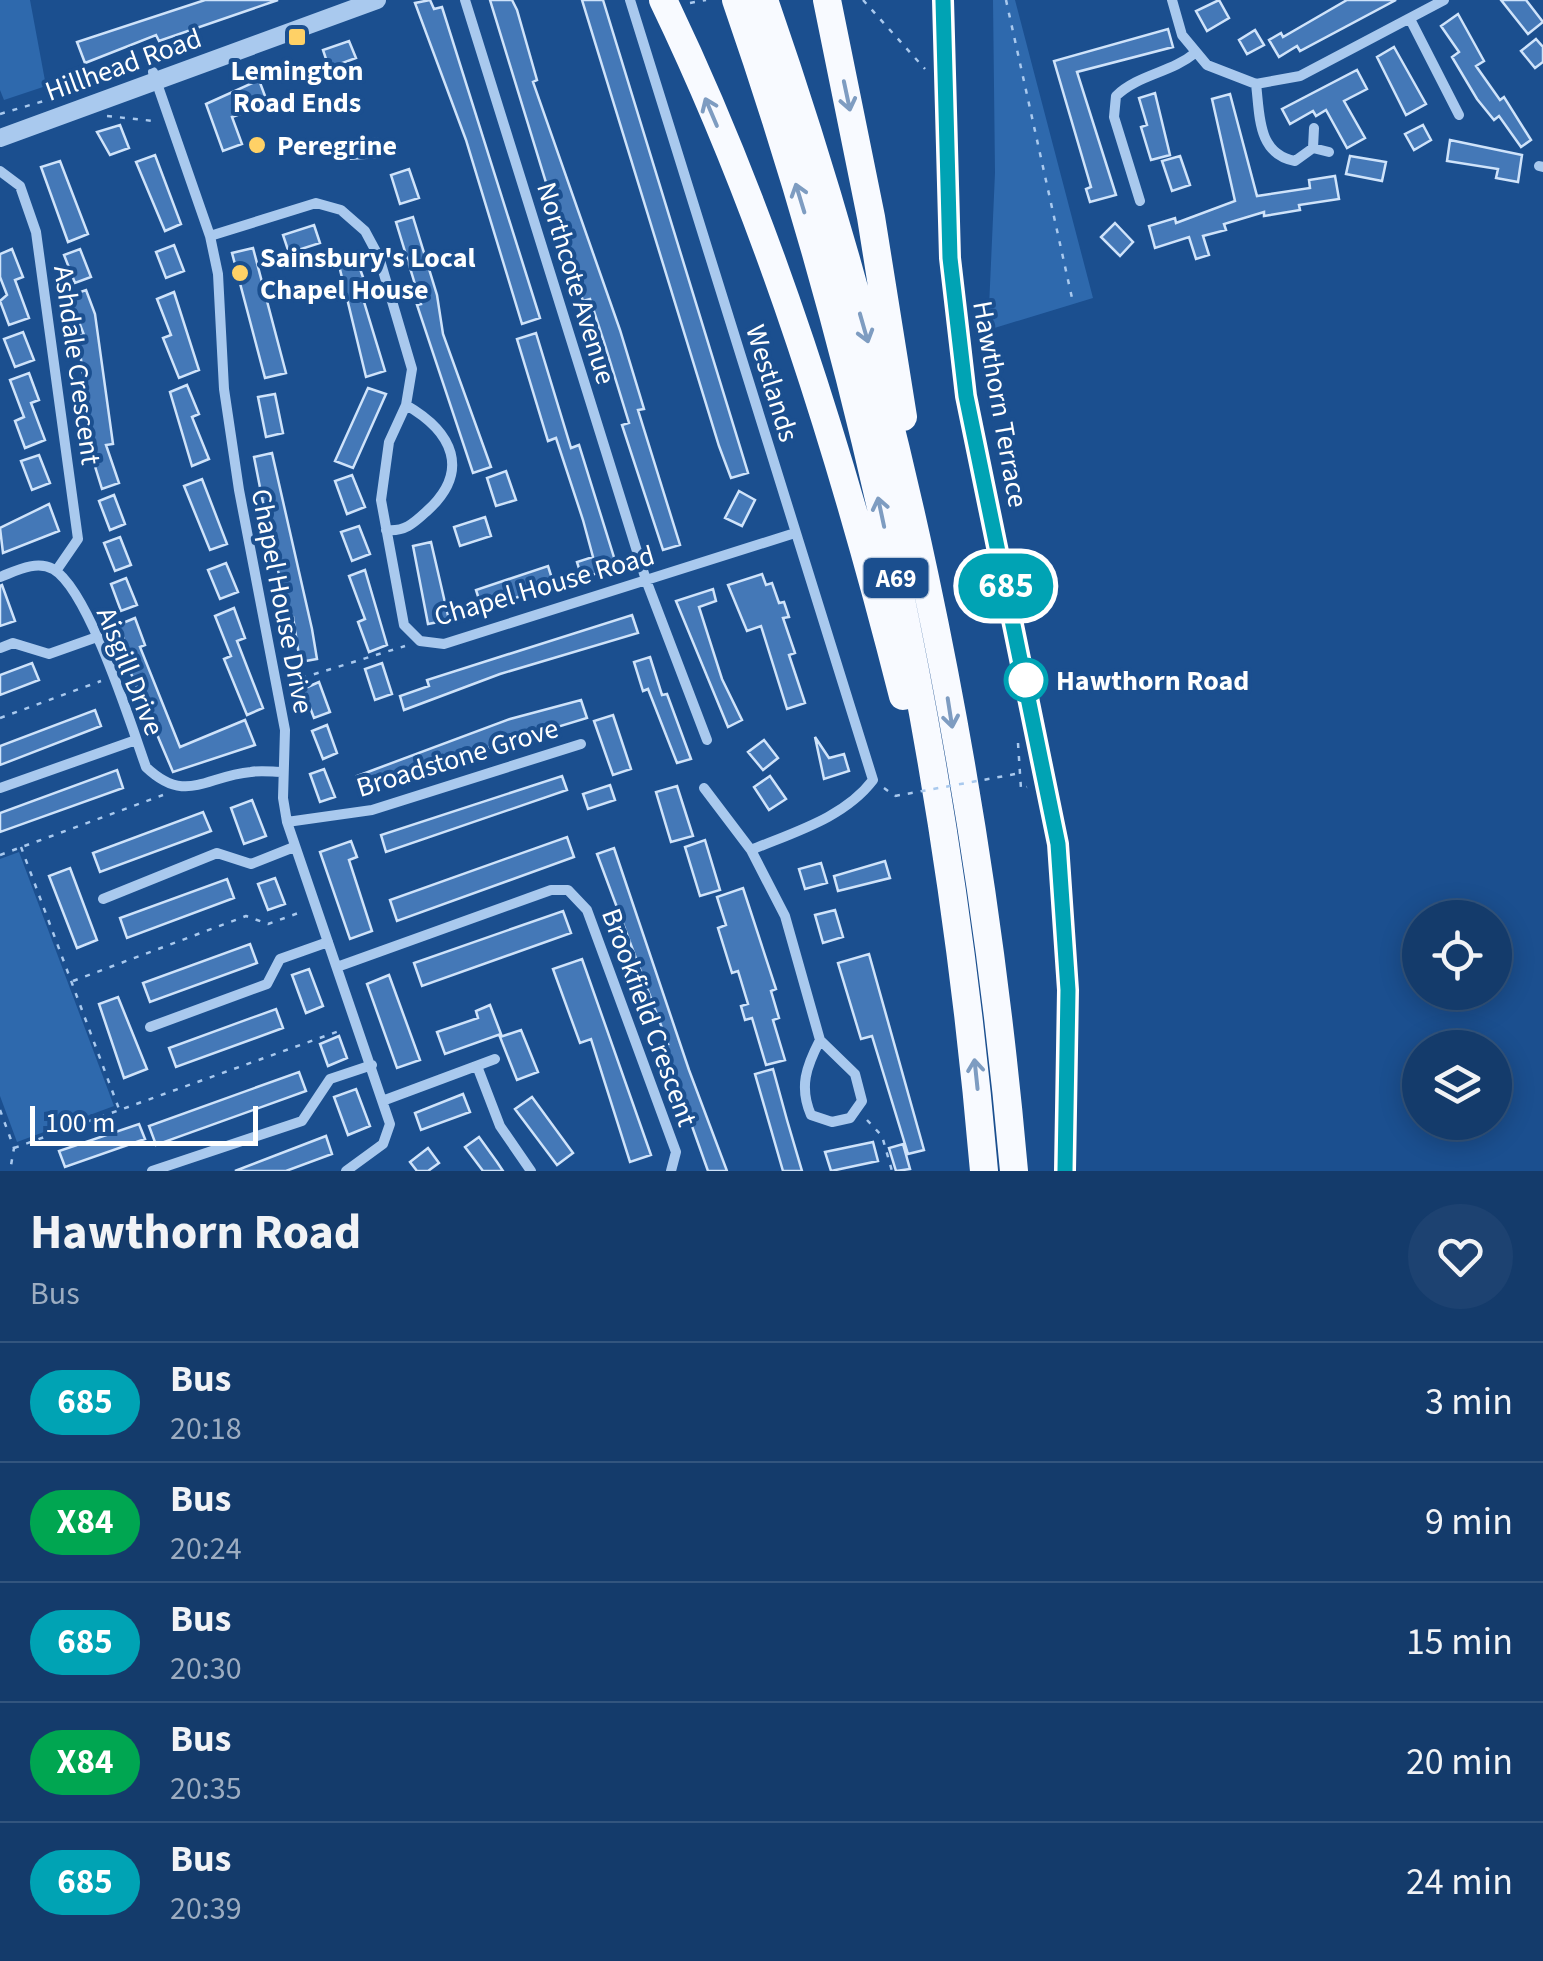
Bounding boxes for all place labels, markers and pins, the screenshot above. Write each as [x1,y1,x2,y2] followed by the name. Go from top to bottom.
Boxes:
[286,26,308,48] marker: Lemington Road Ends
[230,51,364,123] place label: Lemington Road Ends
[277,126,397,166] place label: Peregrine
[246,134,268,156] marker: Peregrine
[260,238,475,310] place label: Sainsbury's Local Chapel House
[229,262,251,284] marker: Sainsbury's Local Chapel House
[1005,659,1047,701] marker: Hawthorn Road
[1056,661,1249,701] place label: Hawthorn Road

